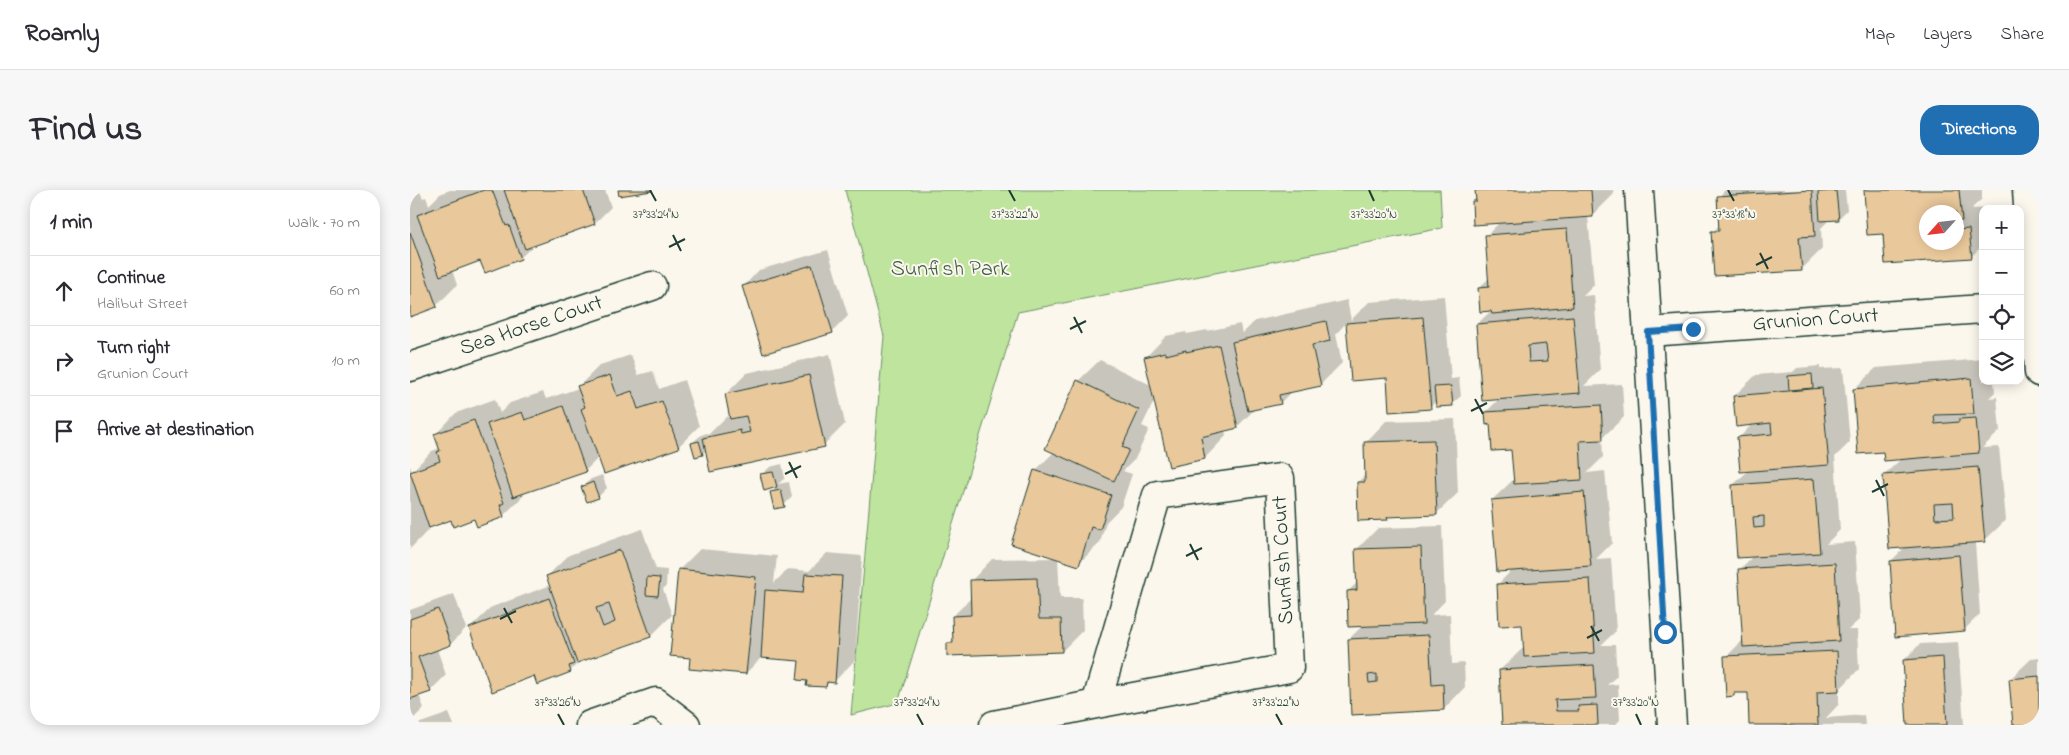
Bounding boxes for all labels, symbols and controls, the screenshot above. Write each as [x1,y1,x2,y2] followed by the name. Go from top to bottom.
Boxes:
[25,17,100,52] text: Roamly
[1865,22,1895,48] text: Map
[1923,22,1973,48] text: Layers
[2001,22,2044,48] text: Share
[30,105,142,156] text: Find us
[1920,105,2039,155] button: Directions
[1919,205,1964,250] north arrow
[1979,205,2024,385] map controls
[1979,205,2024,250] button: +
[633,206,679,224] text: 37°33'24"N
[991,206,1039,224] text: 37°33'22"N
[1351,206,1397,224] text: 37°33'20"N
[1712,206,1756,224] text: 37°33'18"N
[50,208,92,238] text: 1 min
[288,211,360,235] text: Walk · 70 m
[1979,250,2024,295] button: −
[891,254,1010,286] park label: Sunfish Park
[97,265,165,292] text: Continue
[50,277,78,305] icon: ahead
[330,279,360,303] text: 60 m
[455,287,608,365] street label: Sea Horse Court
[97,292,188,316] text: Halibut Street
[1979,295,2024,340] button: locate
[1752,300,1880,341] street label: Grunion Court
[1682,318,1705,341] route end
[97,335,170,362] text: Turn right
[1979,340,2024,385] button: layers
[50,347,78,375] icon: right
[332,349,360,373] text: 10 m
[97,362,189,386] text: Grunion Court
[50,417,78,445] icon: arrive
[97,417,254,444] text: Arrive at destination
[1265,494,1303,625] street label: Sunfish Court
[1654,621,1677,644] route start
[535,694,581,712] text: 37°33'26"N
[894,694,940,712] text: 37°33'24"N
[1252,694,1300,712] text: 37°33'22"N
[1613,694,1659,712] text: 37°33'20"N

